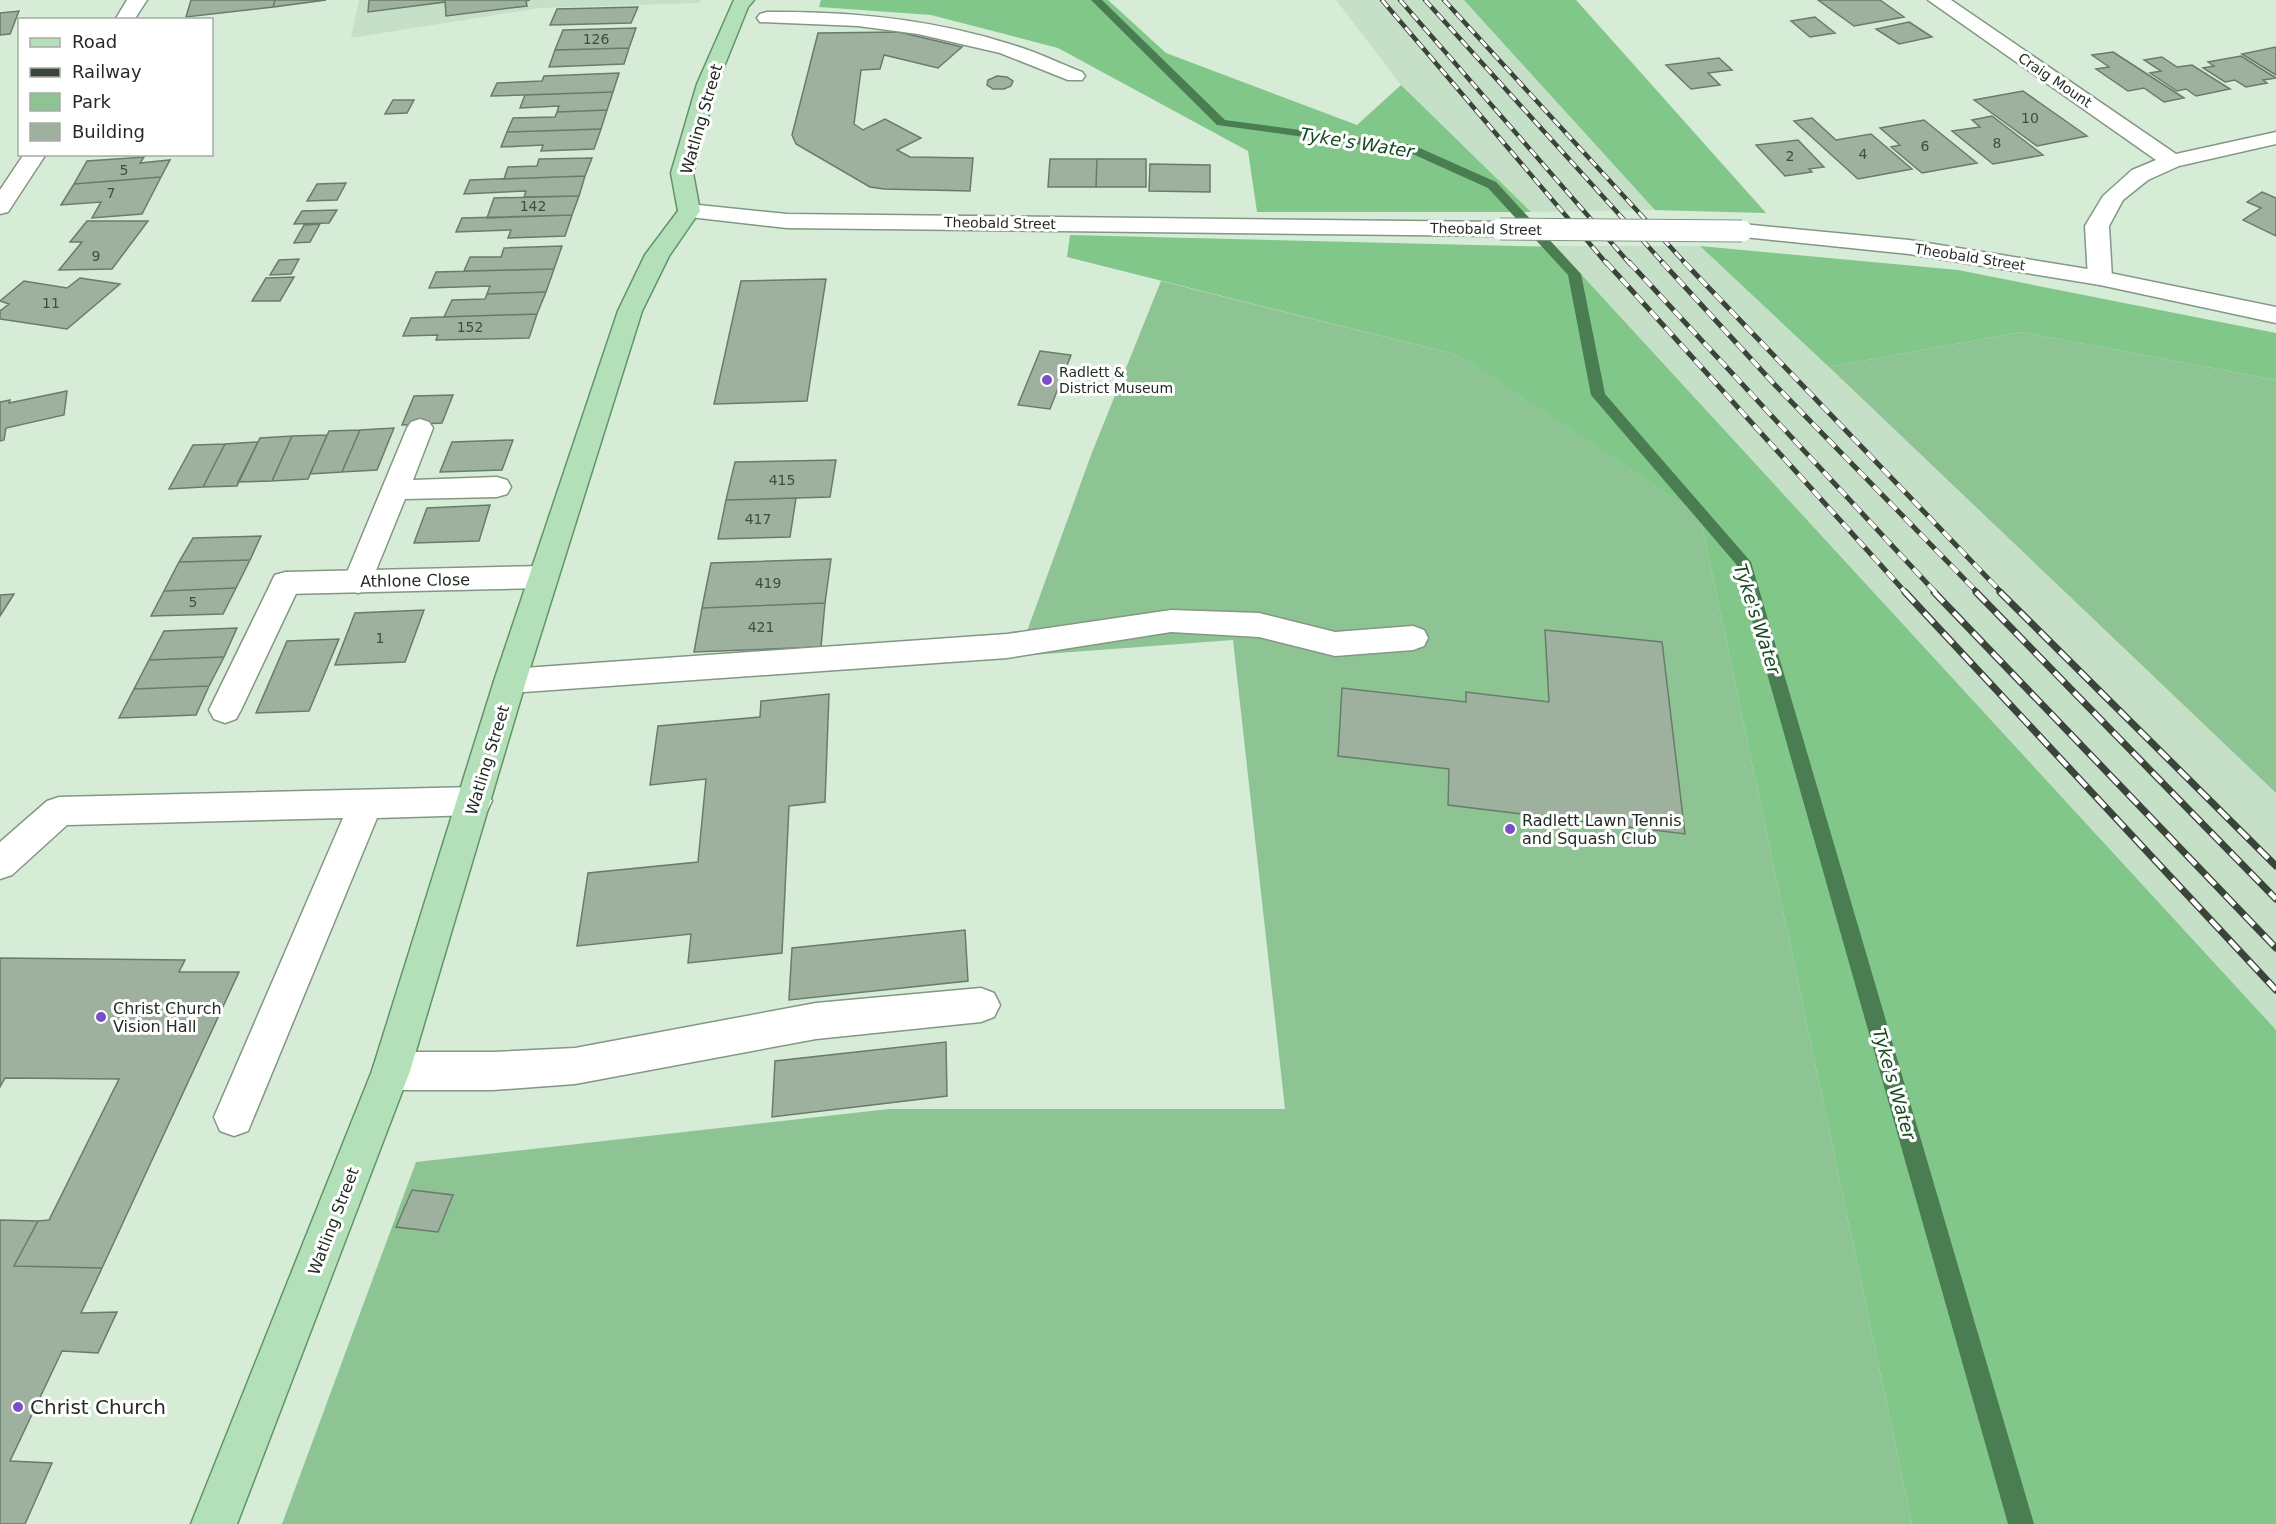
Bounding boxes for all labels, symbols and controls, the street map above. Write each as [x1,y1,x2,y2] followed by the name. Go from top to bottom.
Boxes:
[18,18,213,156] legend
[72,31,117,52] text: Road
[583,31,609,47] house number: 126
[2015,50,2095,111] street label: Craig Mount
[72,61,142,82] text: Railway
[677,62,726,176] street label: Watling Street
[72,91,111,112] text: Park
[2021,110,2039,126] house number: 10
[72,121,145,142] text: Building
[1299,123,1417,162] water label: Tyke's Water
[1993,135,2001,151] house number: 8
[1921,138,1930,154] house number: 6
[1859,146,1868,162] house number: 4
[1786,148,1794,164] house number: 2
[120,162,128,178] house number: 5
[107,185,115,201] house number: 7
[520,198,546,214] house number: 142
[943,214,1057,232] street label: Theobald Street
[1429,220,1543,238] street label: Theobald Street
[1913,240,2027,274] street label: Theobald Street
[92,248,100,264] house number: 9
[42,295,60,311] house number: 11
[457,319,483,335] house number: 152
[1059,364,1173,396] place label: Radlett & District Museum
[1040,373,1054,387] marker: Radlett & District Museum
[769,472,795,488] house number: 415
[745,511,771,527] house number: 417
[1730,561,1786,678] water label: Tyke's Water
[360,570,470,591] street label: Athlone Close
[755,575,781,591] house number: 419
[189,594,197,610] house number: 5
[748,619,774,635] house number: 421
[376,630,384,646] house number: 1
[462,703,513,817] street label: Watling Street
[1522,811,1682,848] place label: Radlett Lawn Tennis and Squash Club
[1503,822,1517,836] marker: Radlett Lawn Tennis and Squash Club
[113,999,222,1036] place label: Christ Church Vision Hall
[94,1010,108,1024] marker: Christ Church Vision Hall
[1869,1026,1921,1144] water label: Tyke's Water
[304,1165,363,1278] street label: Watling Street
[30,1395,166,1419] place label: Christ Church
[11,1400,25,1414] marker: Christ Church

